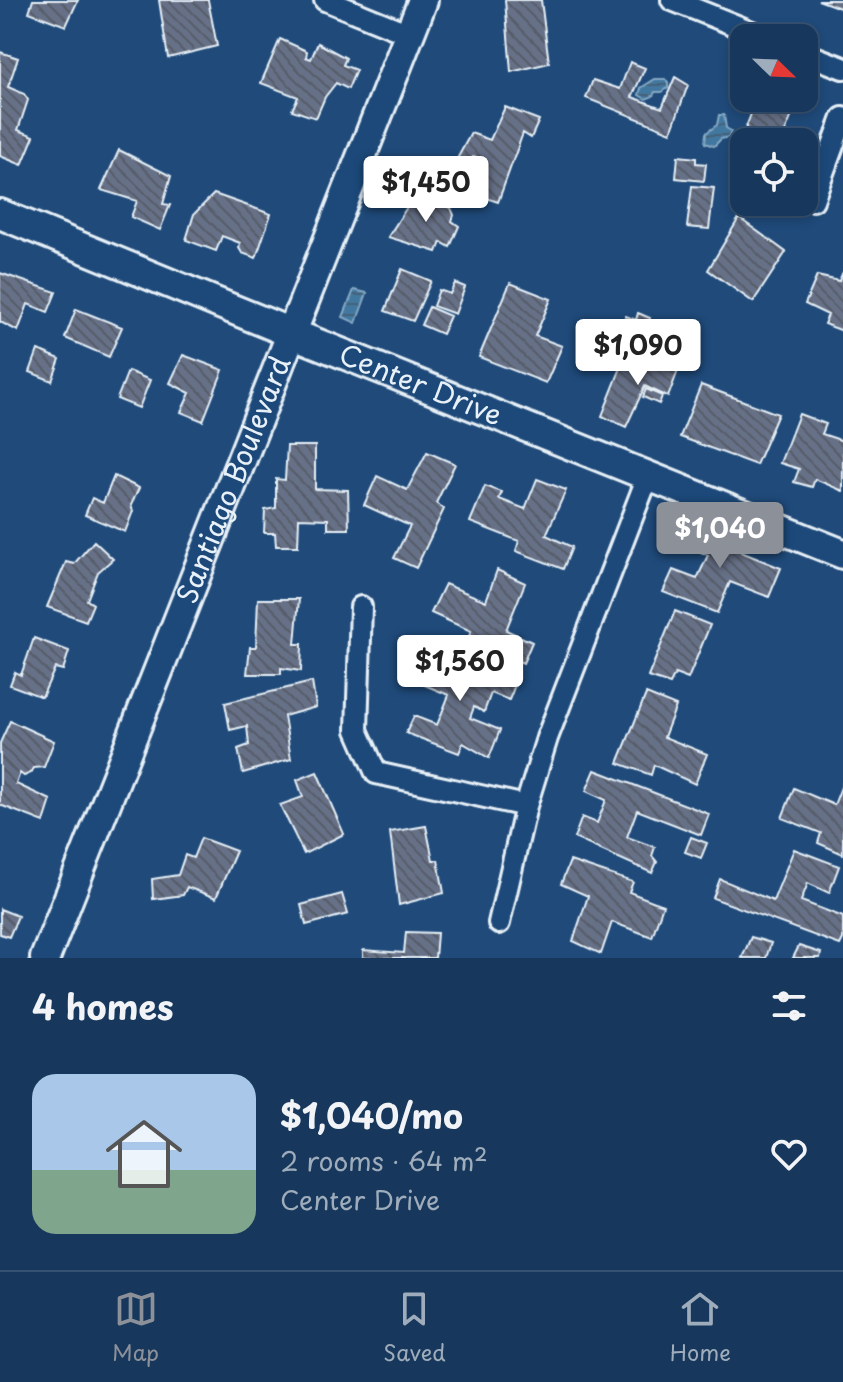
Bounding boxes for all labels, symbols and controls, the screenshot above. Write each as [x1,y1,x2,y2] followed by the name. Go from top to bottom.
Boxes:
[730,24,818,112] north arrow
[730,24,818,216] map controls
[730,128,818,216] button: locate
[361,156,491,224] pin: $1,450
[382,162,470,201] text: $1,450
[573,319,703,387] pin: $1,090
[594,325,682,364] text: $1,090
[333,331,509,436] street label: Center Drive
[164,349,300,609] street label: Santiago Boulevard
[655,502,785,570] pin: $1,040
[674,508,766,547] text: $1,040
[395,635,525,703] pin: $1,560
[415,641,505,680] text: $1,560
[32,980,174,1032] text: 4 homes
[767,984,811,1028] icon: filters
[280,1089,463,1141] text: $1,040/mo
[96,1106,192,1202] icon: home
[767,1132,811,1176] icon: heart
[280,1141,488,1180] text: 2 rooms · 64 m²
[280,1180,440,1219] text: Center Drive
[112,1287,159,1368] tab: Map
[383,1287,446,1368] tab: Saved
[670,1287,731,1368] tab: Home

